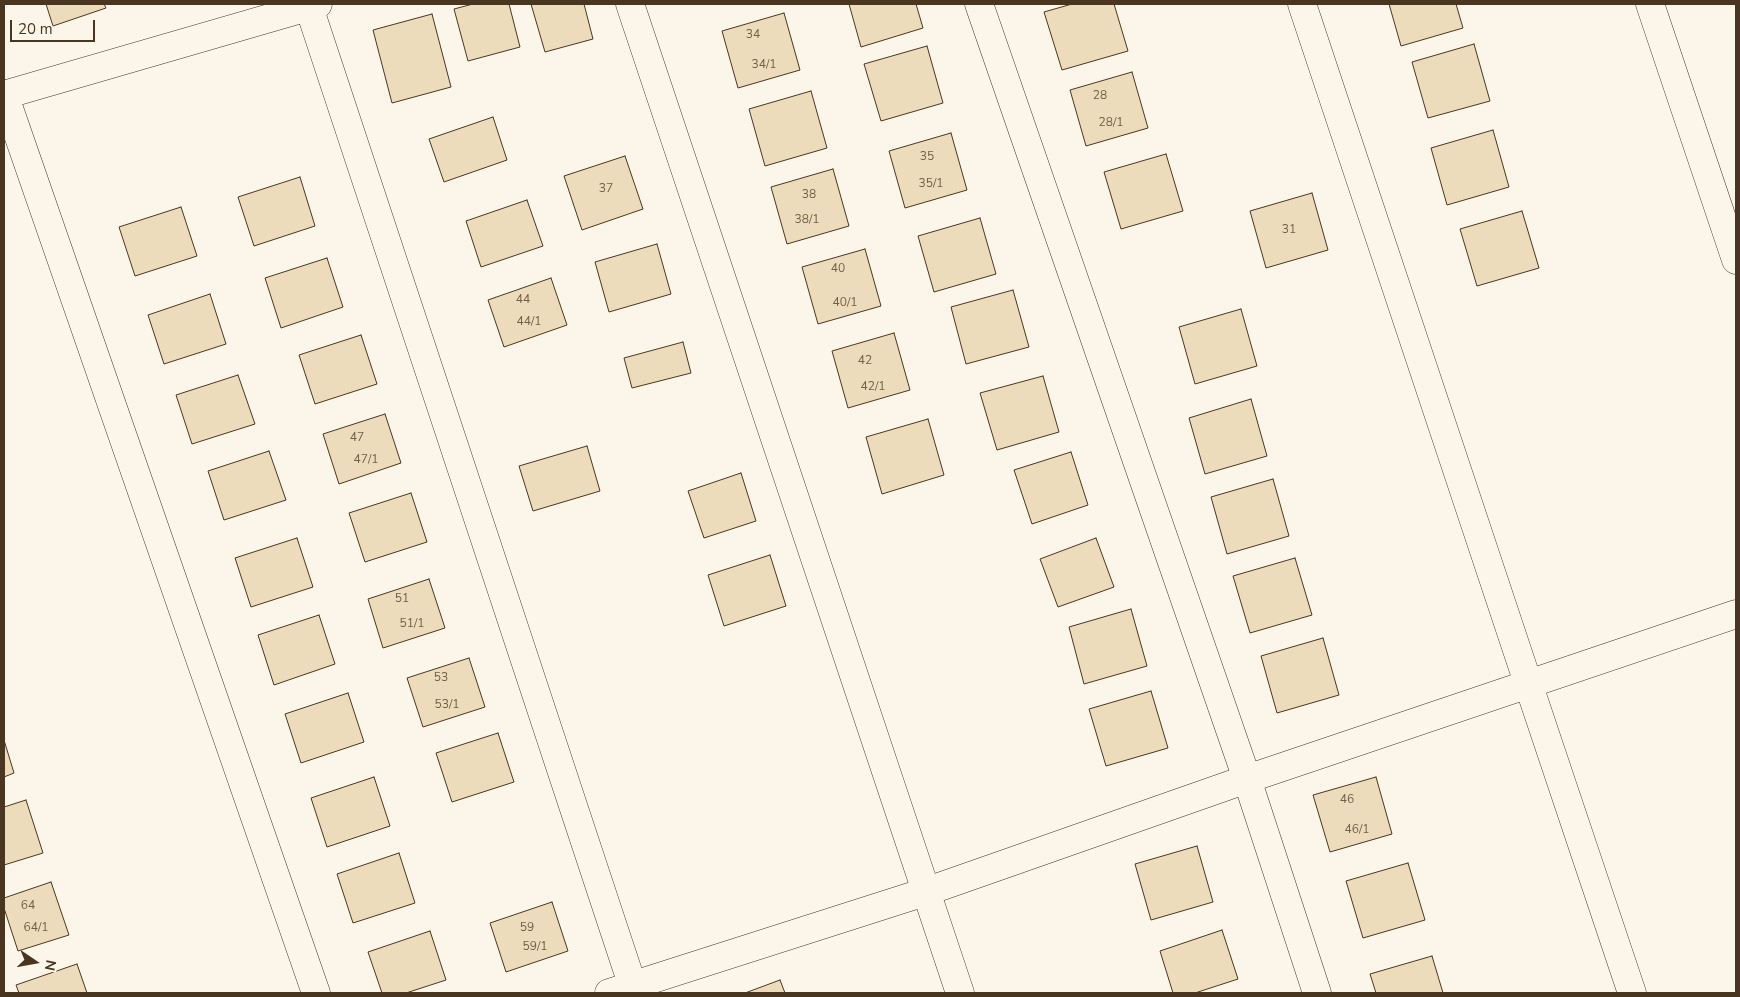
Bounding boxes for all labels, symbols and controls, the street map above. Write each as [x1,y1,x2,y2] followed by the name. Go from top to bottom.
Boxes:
[12,10,98,42] scale bar
[18,19,53,39] text: 20 m
[746,28,760,42] house number: 34
[752,58,776,72] house number: 34/1
[1093,89,1107,103] house number: 28
[1099,116,1123,130] house number: 28/1
[920,150,934,164] house number: 35
[919,177,943,191] house number: 35/1
[599,182,613,196] house number: 37
[802,188,816,202] house number: 38
[795,213,819,227] house number: 38/1
[1282,223,1296,237] house number: 31
[831,262,845,276] house number: 40
[516,293,530,307] house number: 44
[833,296,857,310] house number: 40/1
[517,315,541,329] house number: 44/1
[858,354,872,368] house number: 42
[861,380,885,394] house number: 42/1
[350,431,364,445] house number: 47
[354,453,378,467] house number: 47/1
[395,592,409,606] house number: 51
[400,617,424,631] house number: 51/1
[434,671,448,685] house number: 53
[435,698,459,712] house number: 53/1
[1340,793,1354,807] house number: 46
[1345,823,1369,837] house number: 46/1
[21,899,35,913] house number: 64
[24,921,48,935] house number: 64/1
[520,921,534,935] house number: 59
[10,937,60,987] north arrow
[523,940,547,954] house number: 59/1
[40,958,61,972] text: N

